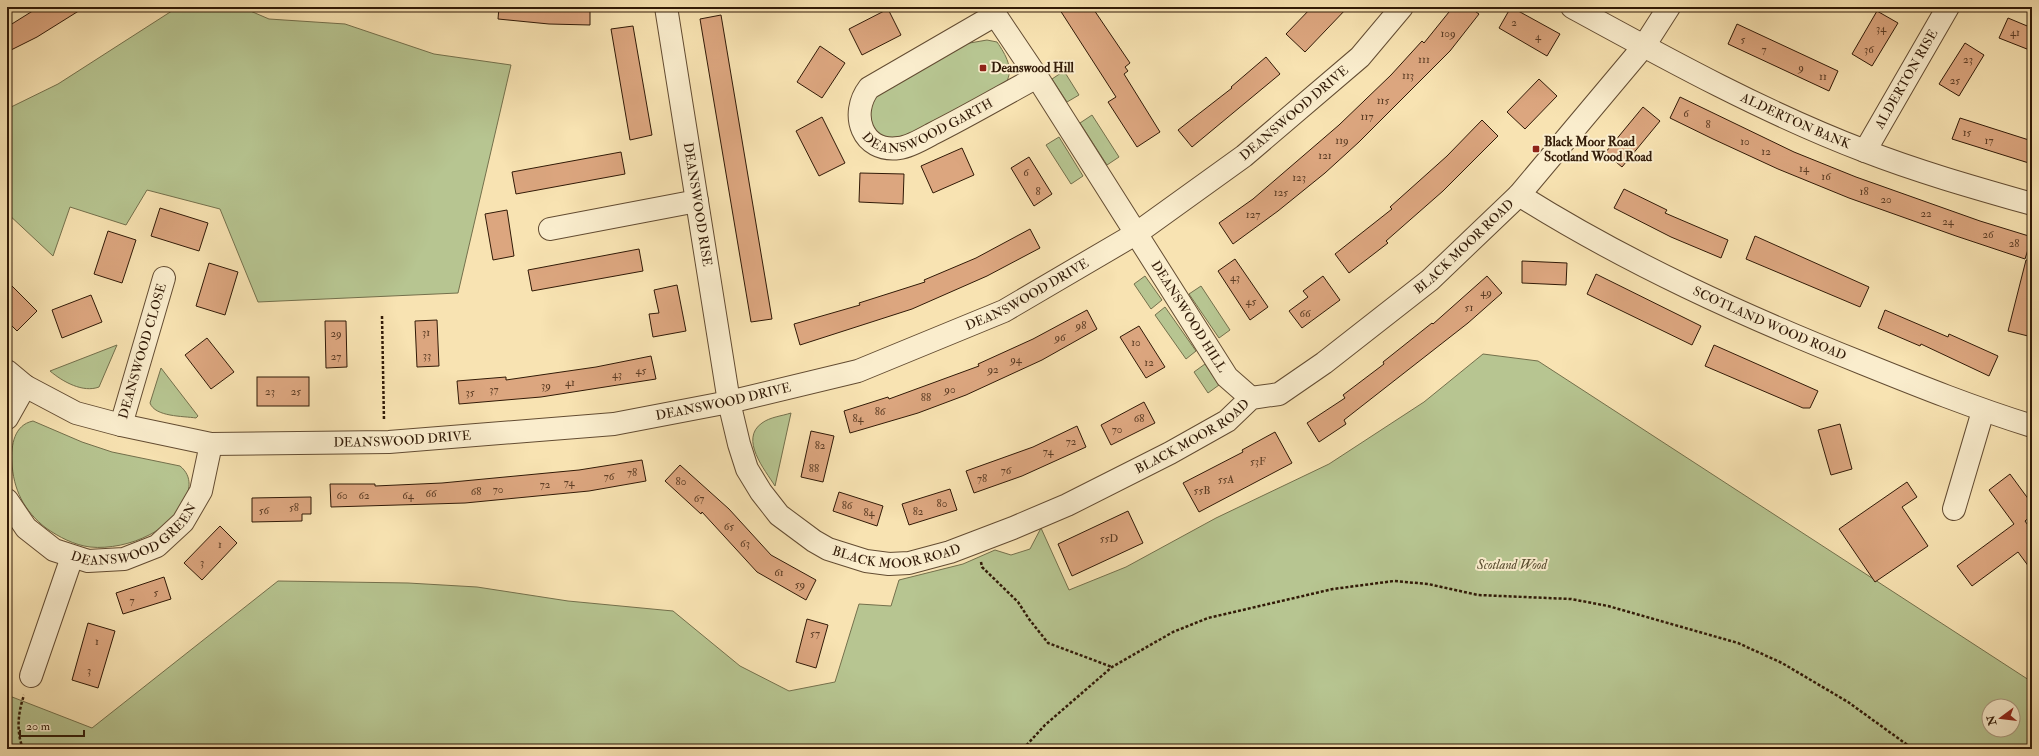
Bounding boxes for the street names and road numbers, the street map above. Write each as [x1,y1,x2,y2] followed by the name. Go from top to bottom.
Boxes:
[1871,27,1941,133] street label: ALDERTON RISE
[1237,62,1352,164] street label: DEANSWOOD DRIVE
[1737,89,1853,153] street label: ALDERTON BANK
[859,95,996,157] street label: DEANSWOOD GARTH
[680,141,715,268] street label: DEANSWOOD RISE
[1411,196,1517,298] street label: BLACK MOOR ROAD
[963,255,1092,334] street label: DEANSWOOD DRIVE
[1147,258,1230,376] street label: DEANSWOOD HILL
[115,281,170,421] street label: DEANSWOOD CLOSE
[1690,283,1849,364] street label: SCOTLAND WOOD ROAD
[654,379,793,424] street label: DEANSWOOD DRIVE
[1132,396,1253,477] street label: BLACK MOOR ROAD
[333,427,472,451] street label: DEANSWOOD DRIVE
[69,500,200,569] street label: DEANSWOOD GREEN
[830,541,963,572] street label: BLACK MOOR ROAD

